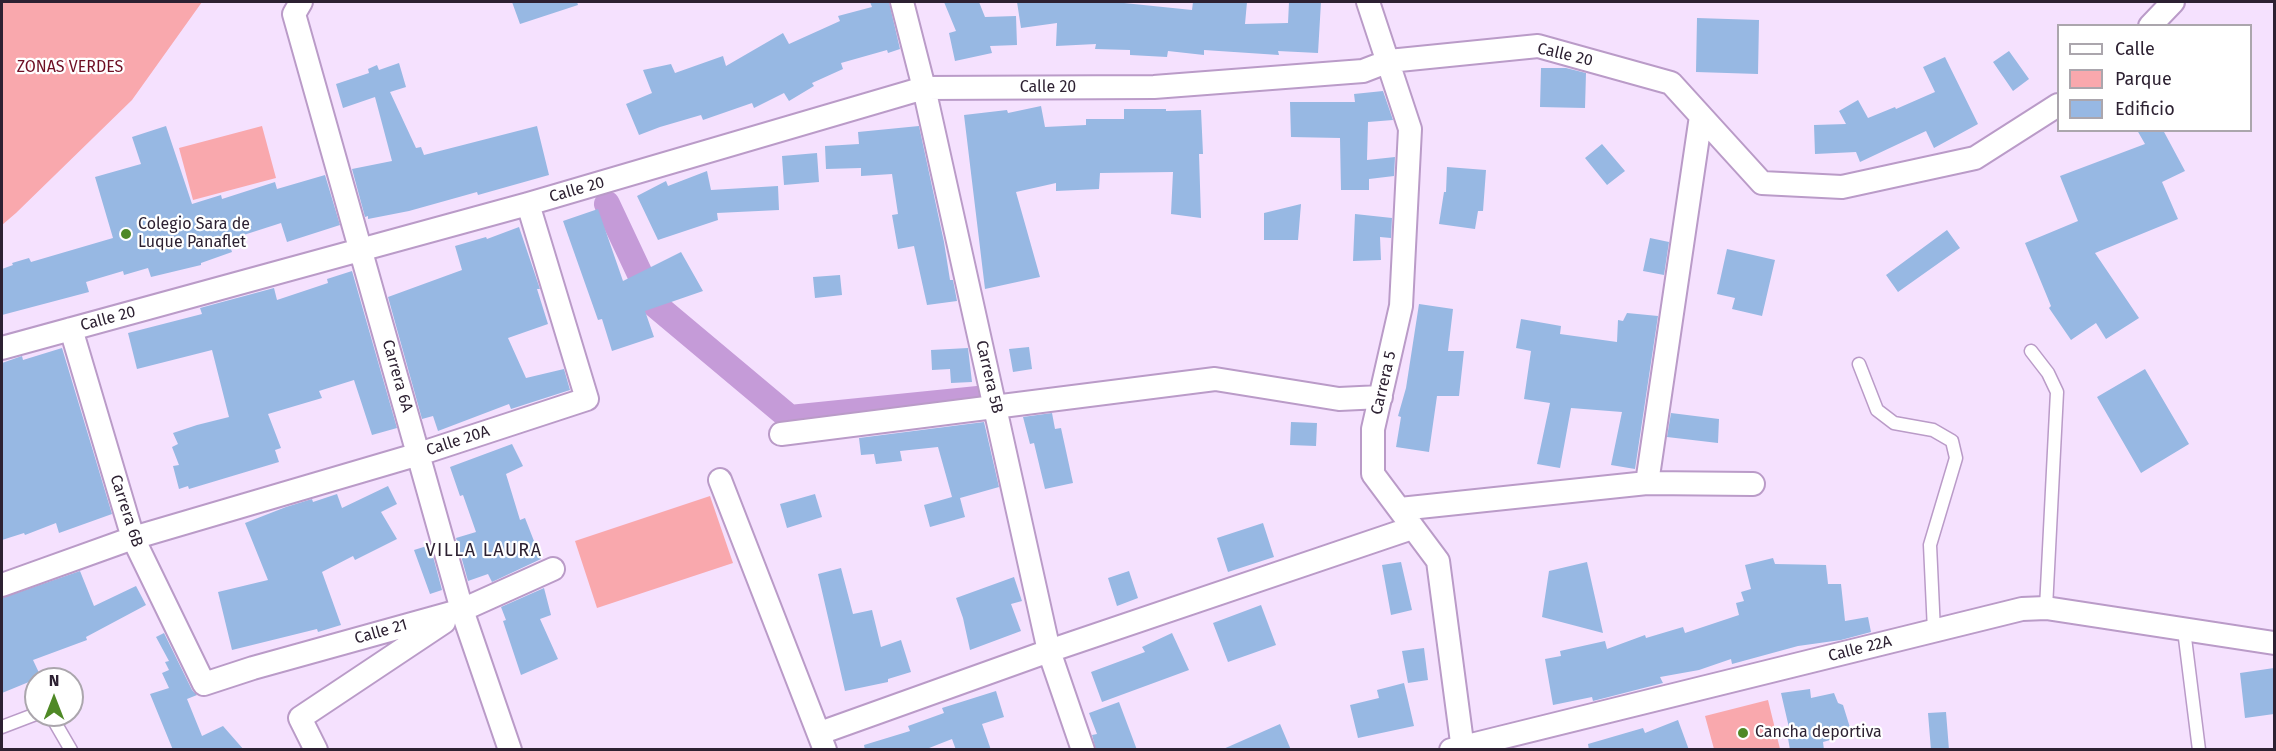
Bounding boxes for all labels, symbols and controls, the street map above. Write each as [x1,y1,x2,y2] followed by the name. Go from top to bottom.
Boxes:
[2057,24,2252,132] legend
[2115,38,2155,60] text: Calle
[1535,39,1595,71] street label: Calle 20
[17,58,123,78] park label: ZONAS VERDES
[2115,68,2172,90] text: Parque
[1020,78,1076,98] street label: Calle 20
[2115,98,2175,120] text: Edificio
[547,173,607,207] street label: Calle 20
[138,215,250,253] place label: Colegio Sara de Luque Panaflet
[119,227,133,241] marker: Colegio Sara de Luque Panaflet
[78,302,138,336] street label: Calle 20
[378,338,416,414] street label: Carrera 6A
[971,339,1007,415] street label: Carrera 5B
[1367,349,1401,417] street label: Carrera 5
[424,422,492,460] street label: Calle 20A
[105,472,147,550] street label: Carrera 6B
[425,540,543,562] district label: VILLA LAURA
[352,615,410,649] street label: Calle 21
[1826,632,1894,666] street label: Calle 22A
[24,667,84,727] north arrow
[49,671,59,690] text: N
[1755,723,1882,743] place label: Cancha deportiva
[1736,726,1750,740] marker: Cancha deportiva

